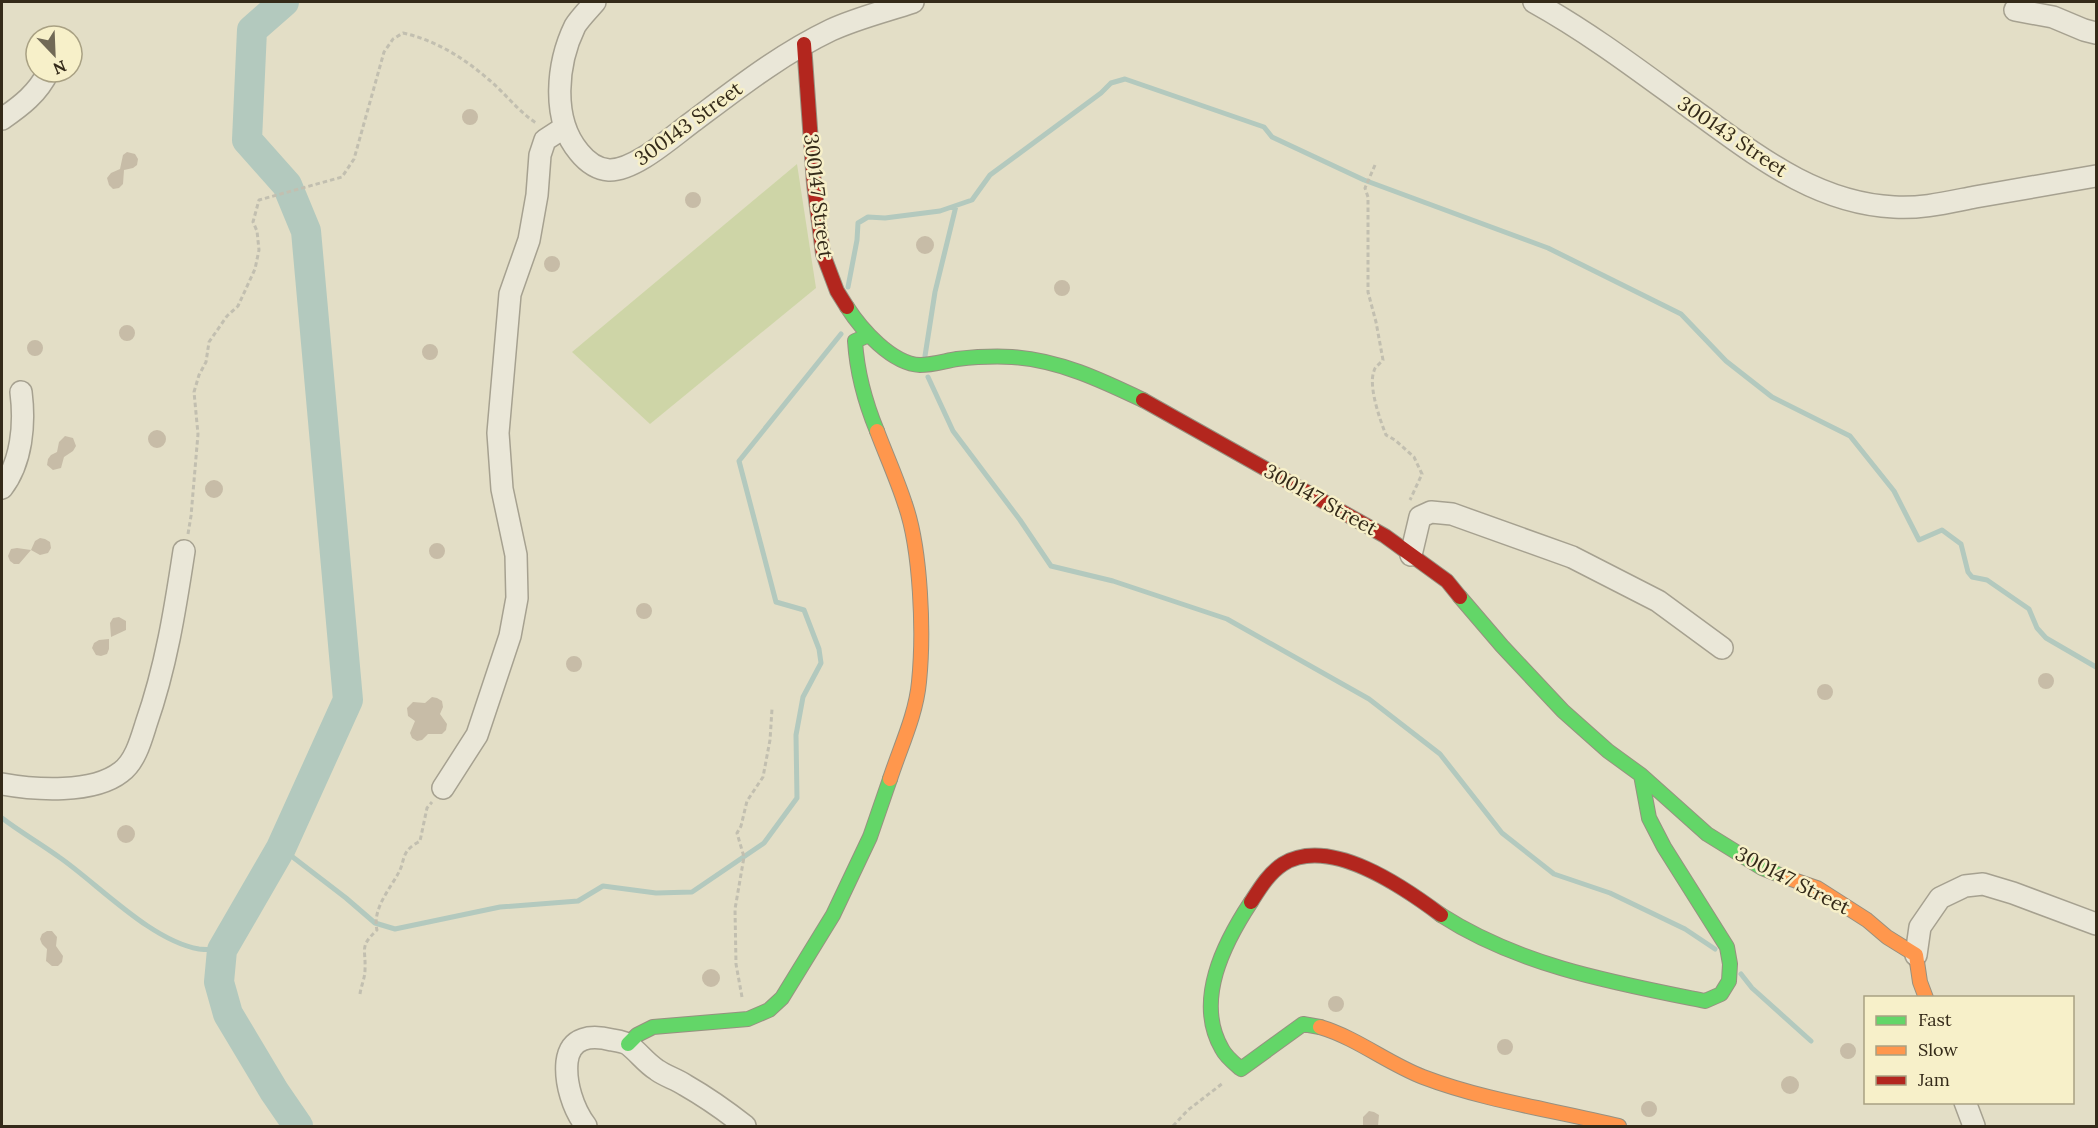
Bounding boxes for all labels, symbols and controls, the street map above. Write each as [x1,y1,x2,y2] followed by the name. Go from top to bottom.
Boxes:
[24,24,84,84] north arrow
[50,56,69,79] text: N
[629,75,747,170] street label: 300143 Street
[1673,90,1793,182] street label: 300143 Street
[799,132,839,260] street label: 300147 Street
[1260,458,1382,540] street label: 300147 Street
[1732,840,1855,920] street label: 300147 Street
[1864,996,2074,1104] legend
[1918,1008,1952,1031] text: Fast
[1918,1038,1958,1061] text: Slow
[1917,1068,1950,1091] text: Jam

